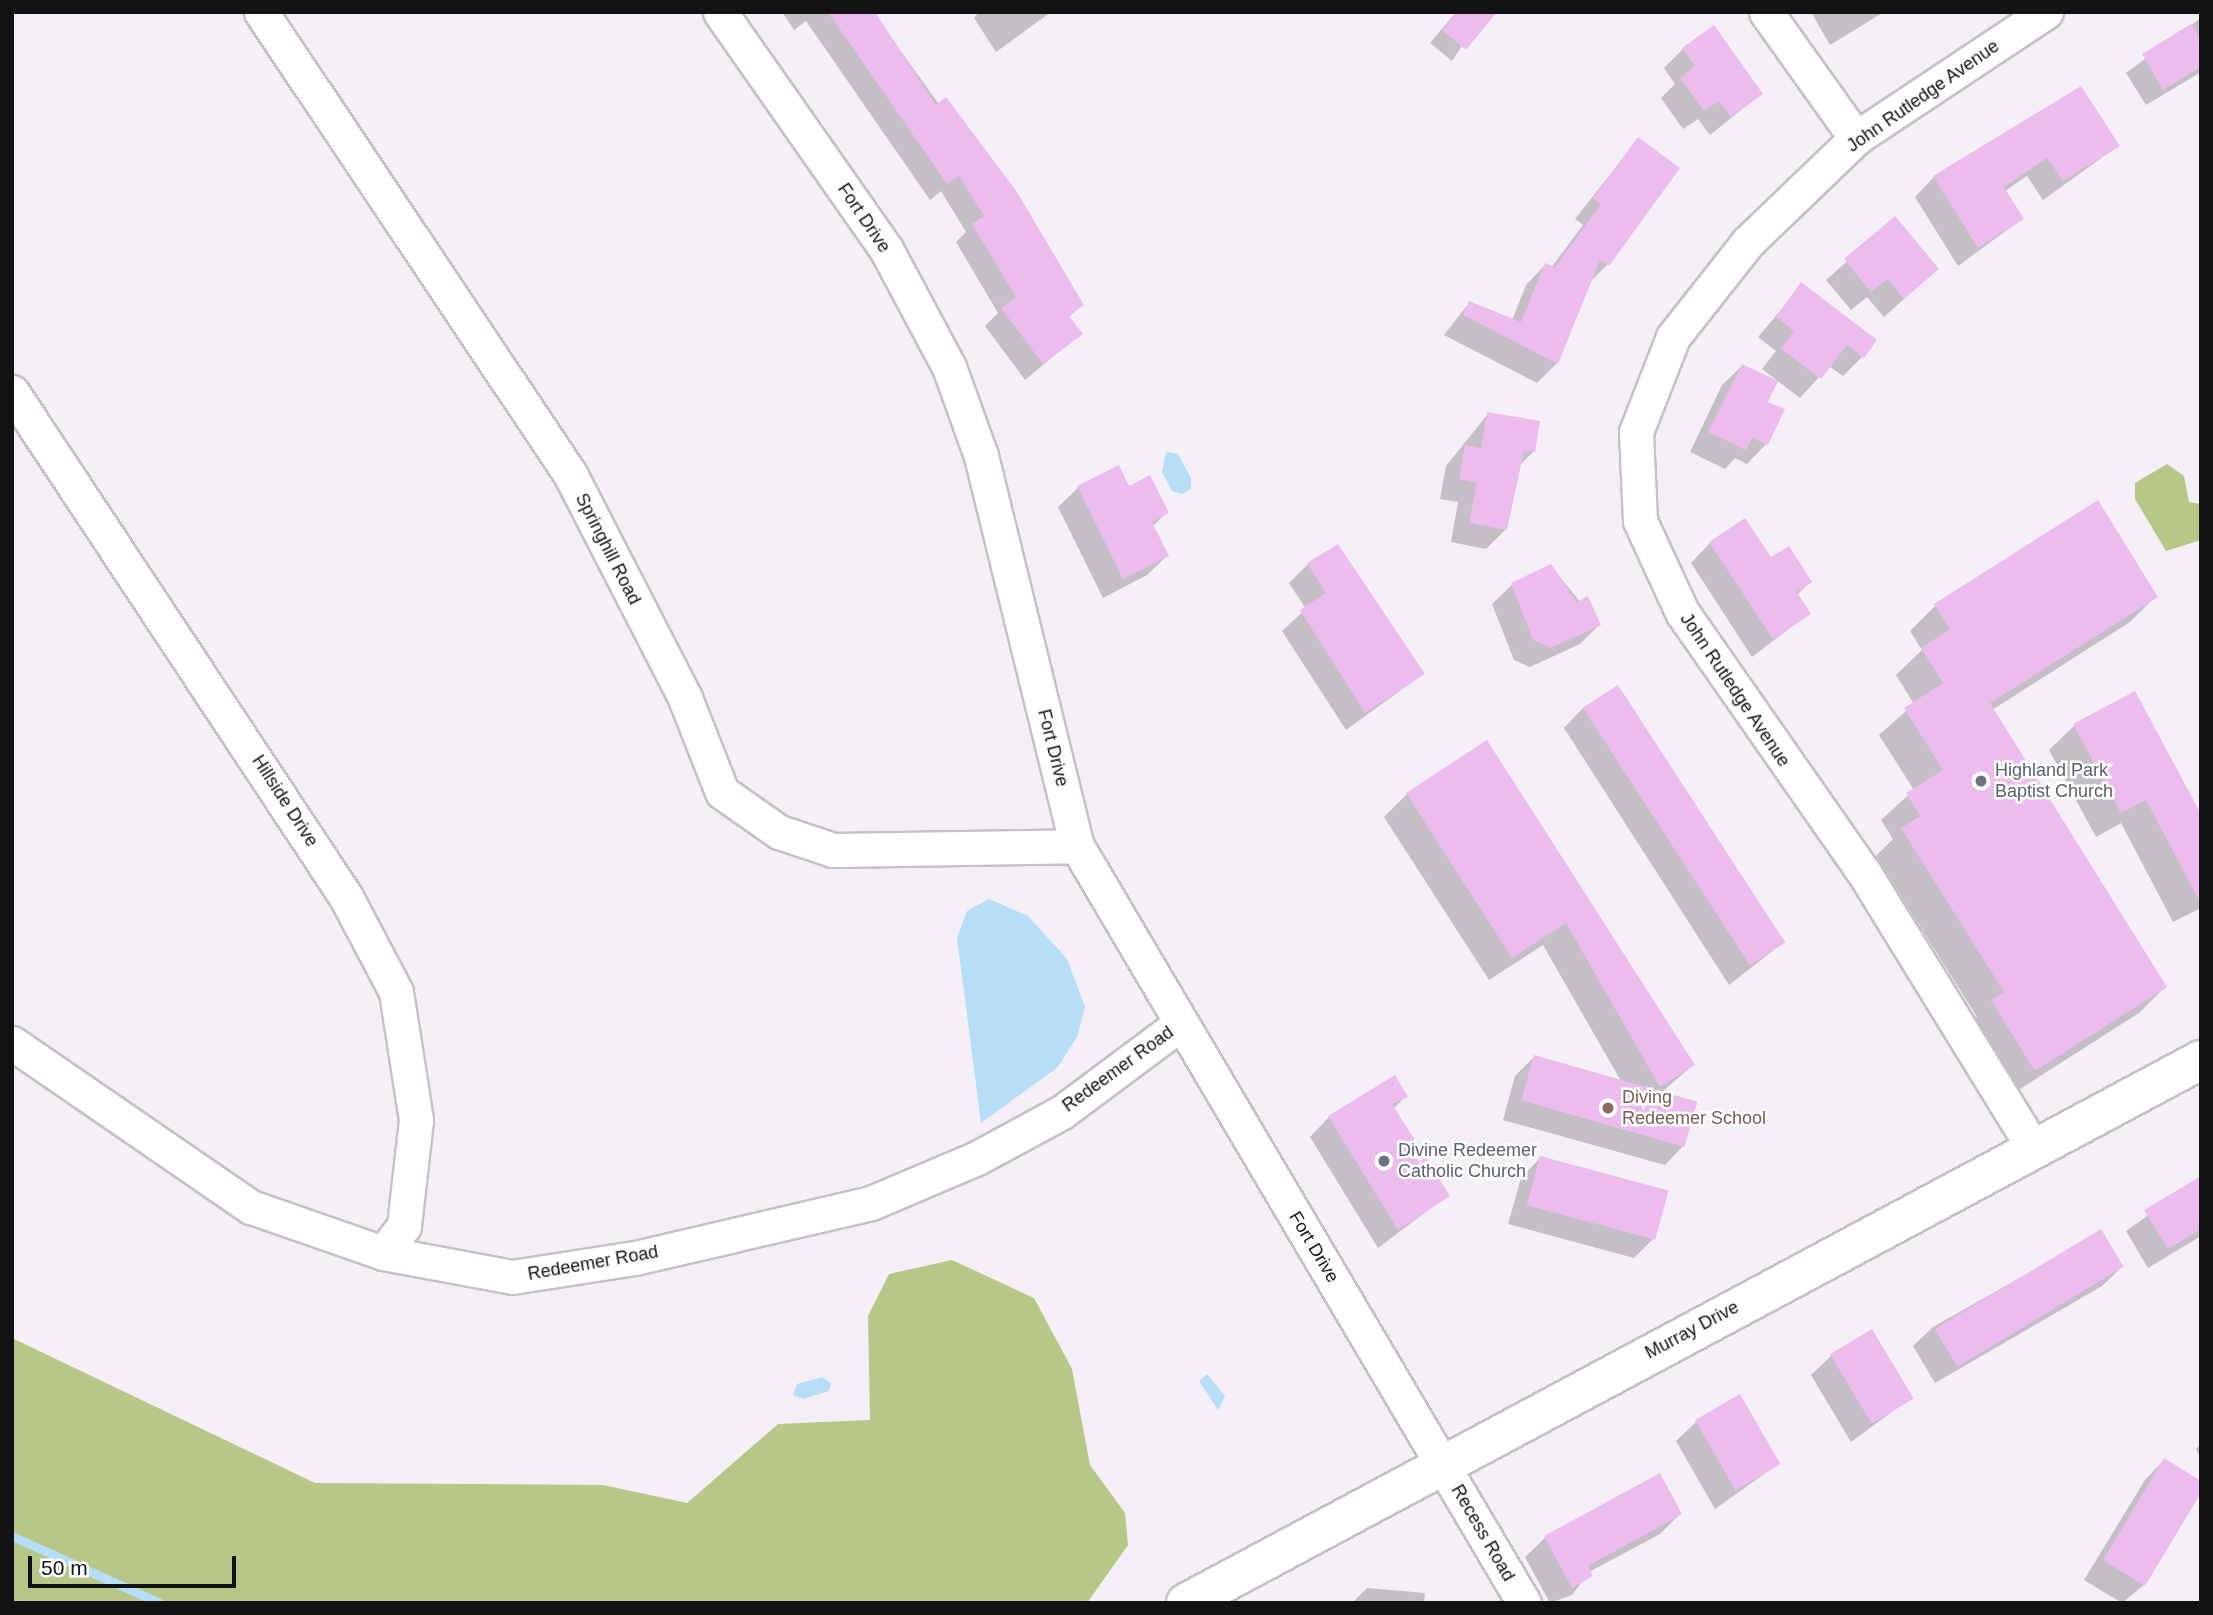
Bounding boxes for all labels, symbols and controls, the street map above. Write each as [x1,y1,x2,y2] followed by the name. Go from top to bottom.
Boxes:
[1842,35,2004,157] street label: John Rutledge Avenue
[833,179,895,257] street label: Fort Drive
[571,490,645,608] street label: Springhill Road
[1675,609,1795,771] street label: John Rutledge Avenue
[1033,707,1073,789] street label: Fort Drive
[247,751,323,851] street label: Hillside Drive
[1995,760,2113,802] place label: Highland Park Baptist Church
[1973,773,1989,789] marker: Highland Park Baptist Church
[1058,1021,1178,1117] street label: Redeemer Road
[1622,1087,1766,1130] place label: Diving Redeemer School
[1600,1100,1616,1116] marker: Diving Redeemer School
[1398,1140,1537,1182] place label: Divine Redeemer Catholic Church
[1376,1153,1392,1169] marker: Divine Redeemer Catholic Church
[1284,1208,1344,1286] street label: Fort Drive
[526,1241,660,1285] street label: Redeemer Road
[1641,1296,1743,1364] street label: Murray Drive
[1447,1481,1519,1585] street label: Recess Road
[32,1542,240,1586] scale bar
[41,1556,88,1579] text: 50 m

